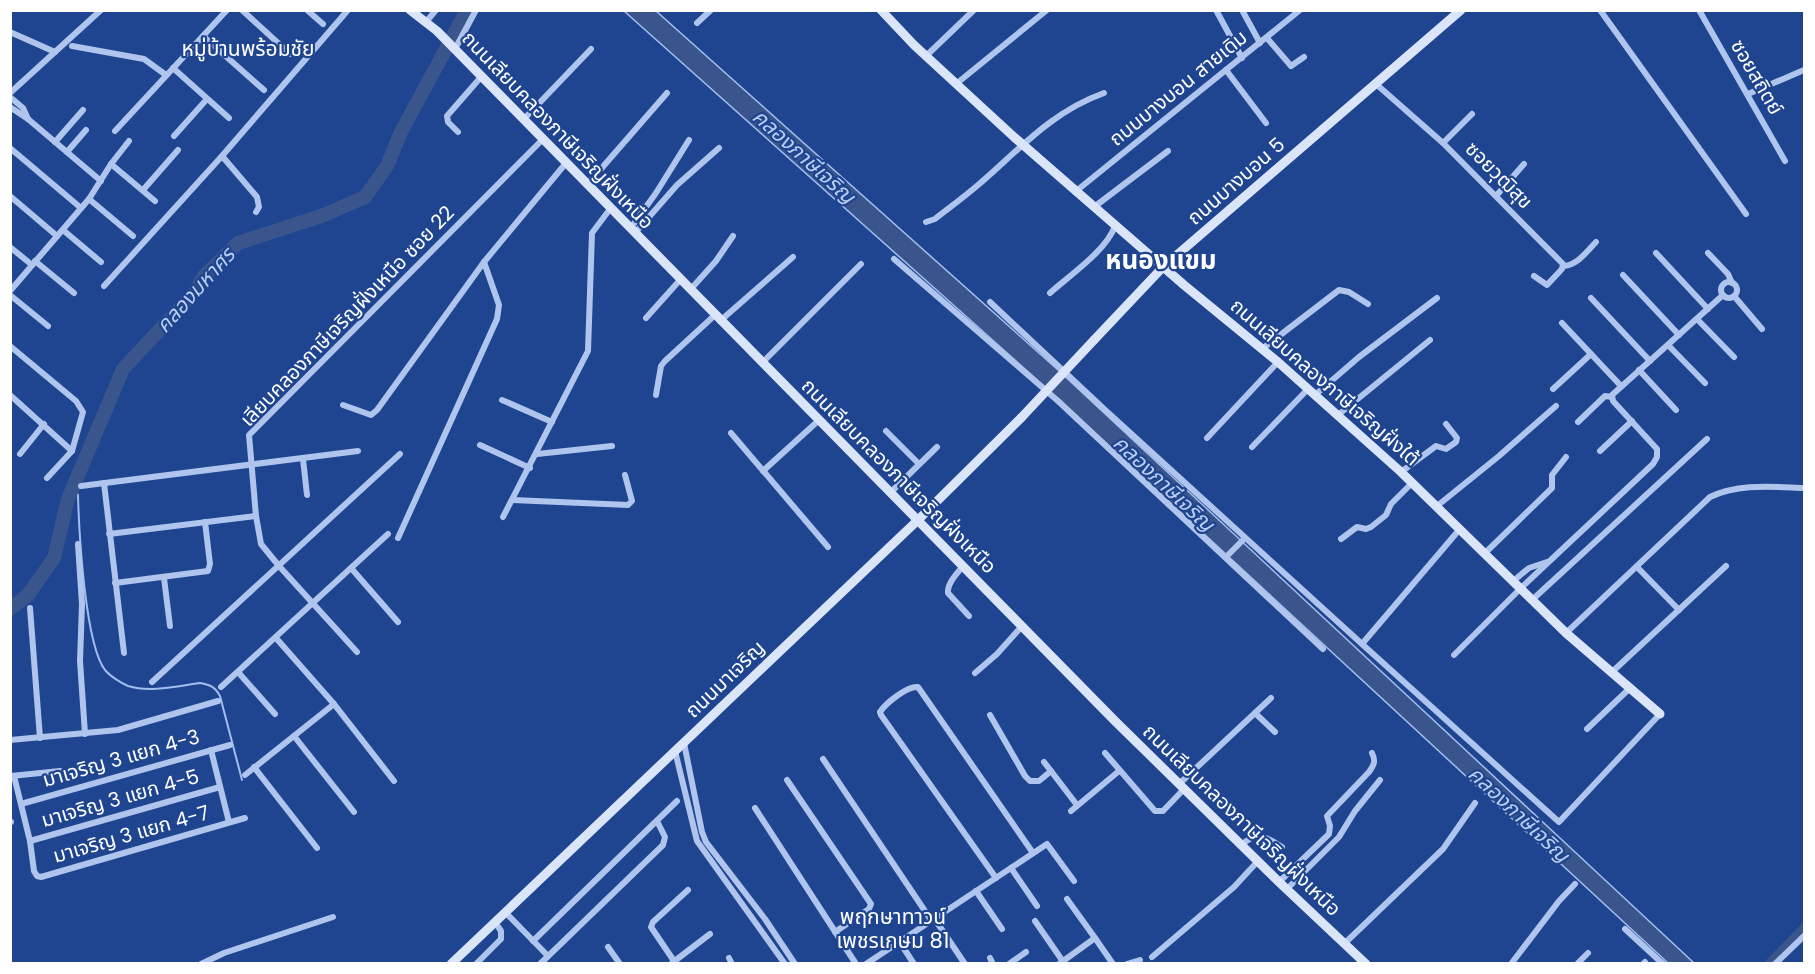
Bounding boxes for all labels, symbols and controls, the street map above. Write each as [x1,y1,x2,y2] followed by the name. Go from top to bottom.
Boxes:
[1103,23,1253,153] street label: ถนนบางบอน สายเดิม
[456,25,660,235] street label: ถนนเลียบคลองภาษีเจริญฝั่งเหนือ
[181,34,315,63] district label: หมู่บ้านพร้อมชัย
[1724,34,1790,120] street label: ซอยสถิตย์
[746,102,863,211] water label: คลองภาษีเจริญ
[1181,131,1291,231] street label: ถนนบางบอน 5
[1459,135,1539,215] street label: ซอยวุฒิสุข
[234,199,460,433] street label: เลียบคลองภาษีเจริญฝั่งเหนือ ซอย 22
[149,240,242,339] water label: คลองมหาศร
[1105,242,1217,278] district label: หนองแขม
[1224,292,1426,472] street label: ถนนเลียบคลองภาษีเจริญฝั่งใต้
[795,372,1003,580] street label: ถนนเลียบคลองภาษีเจริญฝั่งเหนือ
[1107,428,1222,539] water label: คลองภาษีเจริญ
[679,634,771,724] street label: ถนนมาเจริญ
[1137,718,1347,922] street label: ถนนเลียบคลองภาษีเจริญฝั่งเหนือ
[39,722,203,794] street label: มาเจริญ 3 แยก 4-3
[1462,759,1577,870] water label: คลองภาษีเจริญ
[38,762,202,834] street label: มาเจริญ 3 แยก 4-5
[50,798,212,870] street label: มาเจริญ 3 แยก 4-7
[837,902,949,955] district label: พฤกษาทาวน์ เพชรเกษม 81

